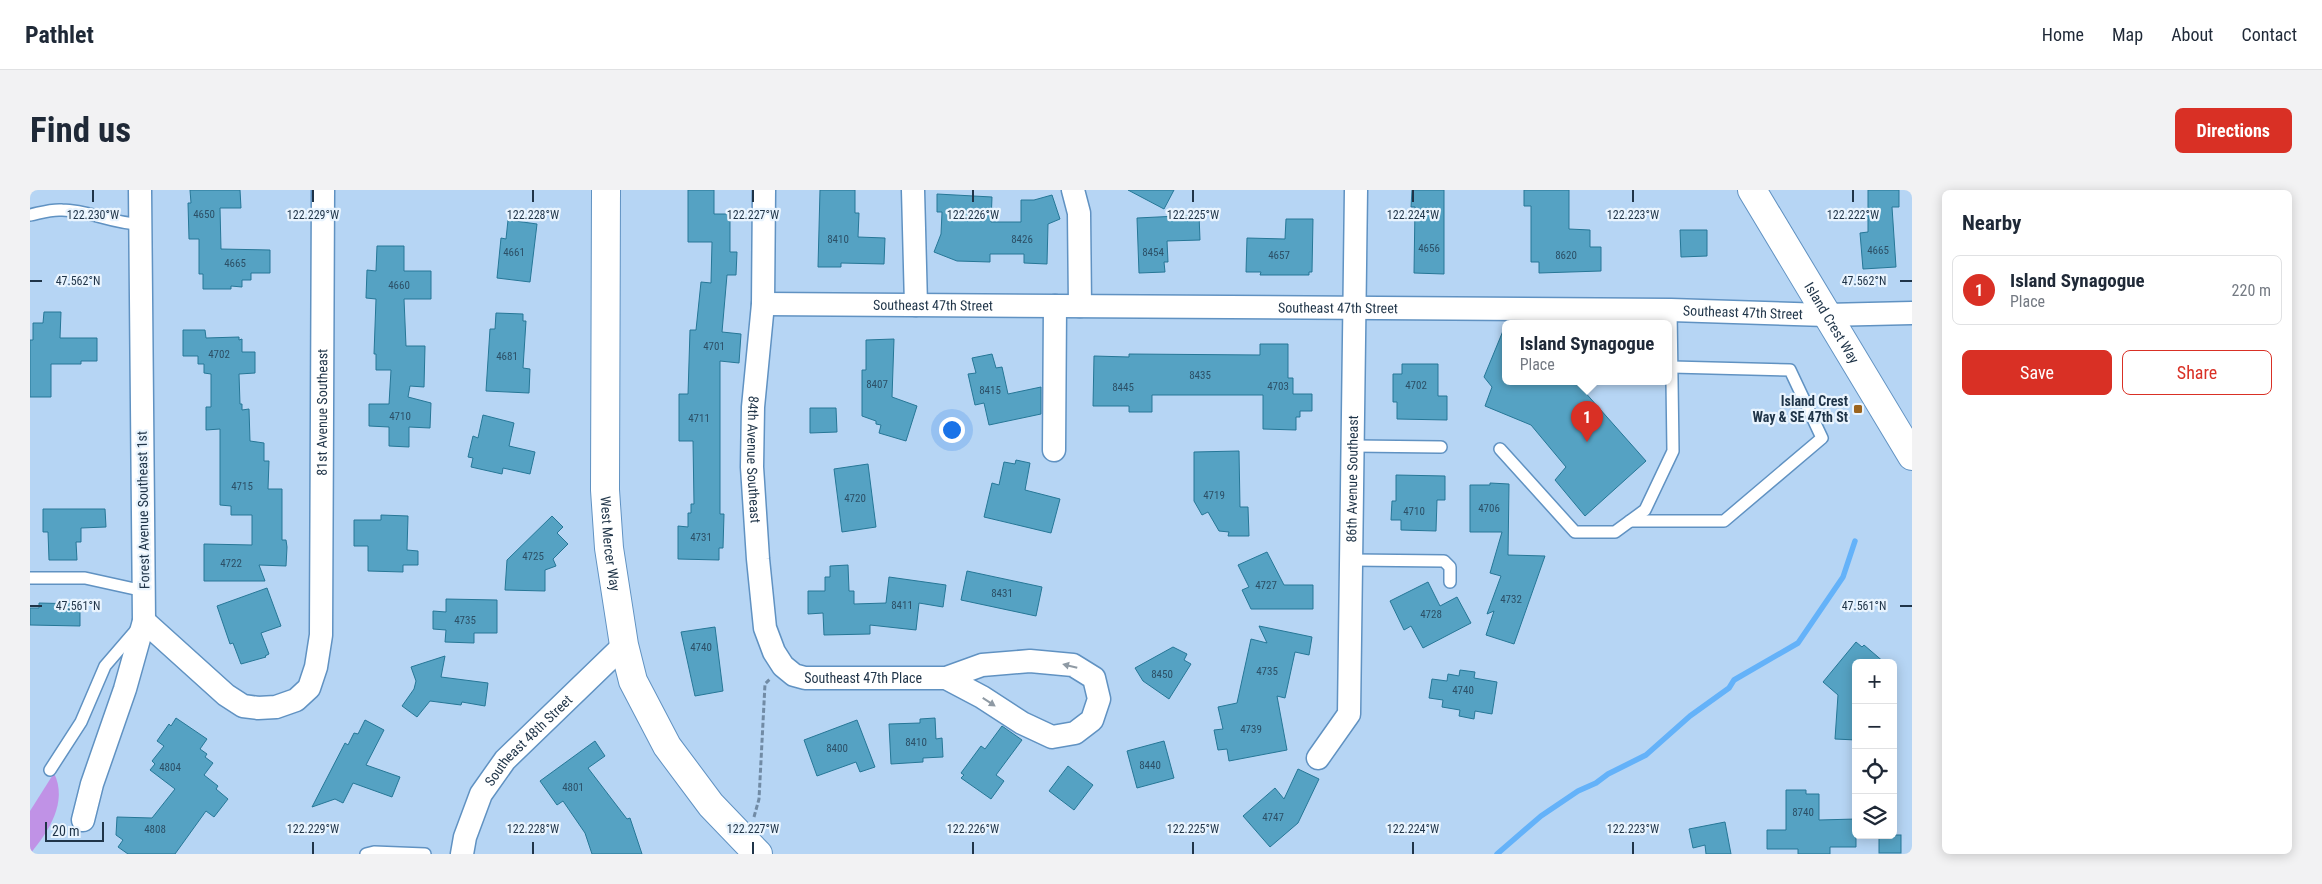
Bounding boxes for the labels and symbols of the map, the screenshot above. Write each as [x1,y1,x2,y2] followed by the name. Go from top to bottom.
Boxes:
[67,208,119,222] text: 122.230°W
[193,208,215,221] house number: 4650
[287,208,339,222] text: 122.229°W
[507,208,559,222] text: 122.228°W
[727,208,779,222] text: 122.227°W
[947,208,999,222] text: 122.226°W
[1167,208,1219,222] text: 122.225°W
[1387,208,1439,222] text: 122.224°W
[1607,208,1659,222] text: 122.223°W
[1827,208,1879,222] text: 122.222°W
[827,233,849,246] house number: 8410
[1011,233,1033,246] house number: 8426
[1418,242,1440,255] house number: 4656
[1867,244,1889,257] house number: 4665
[503,246,525,259] house number: 4661
[1142,246,1164,259] house number: 8454
[1268,249,1290,262] house number: 4657
[1555,249,1577,262] house number: 8620
[224,257,246,270] house number: 4665
[56,274,100,288] text: 47.562°N
[1842,274,1886,288] text: 47.562°N
[388,279,410,292] house number: 4660
[1801,279,1863,367] street label: Island Crest Way
[873,297,993,314] street label: Southeast 47th Street
[1278,299,1398,316] street label: Southeast 47th Street
[1683,302,1803,322] street label: Southeast 47th Street
[703,340,725,353] house number: 4701
[208,348,230,361] house number: 4702
[314,349,330,476] street label: 81st Avenue Southeast
[496,350,518,363] house number: 4681
[1189,369,1211,382] house number: 8435
[866,378,888,391] house number: 8407
[1405,379,1427,392] house number: 4702
[1267,380,1289,393] house number: 4703
[1112,381,1134,394] house number: 8445
[979,384,1001,397] house number: 8415
[1752,393,1848,425] place label: Island Crest Way & SE 47th St
[744,395,764,524] street label: 84th Avenue Southeast
[1571,401,1603,442] pin: 1
[1852,403,1864,415] marker: Island Crest Way & SE 47th St
[389,410,411,423] house number: 4710
[688,412,710,425] house number: 4711
[1343,415,1361,543] street label: 86th Avenue Southeast
[939,417,965,443] your location
[134,431,152,589] street label: Forest Avenue Southeast 1st
[231,480,253,493] house number: 4715
[1203,489,1225,502] house number: 4719
[844,492,866,505] house number: 4720
[597,496,624,592] street label: West Mercer Way
[1478,502,1500,515] house number: 4706
[1403,505,1425,518] house number: 4710
[690,531,712,544] house number: 4731
[522,550,544,563] house number: 4725
[220,557,242,570] house number: 4722
[1255,579,1277,592] house number: 4727
[991,587,1013,600] house number: 8431
[1500,593,1522,606] house number: 4732
[56,599,100,613] text: 47.561°N
[891,599,913,612] house number: 8411
[1842,599,1886,613] text: 47.561°N
[1420,608,1442,621] house number: 4728
[454,614,476,627] house number: 4735
[690,641,712,654] house number: 4740
[1062,662,1077,670] one-way arrow
[1256,665,1278,678] house number: 4735
[1151,668,1173,681] house number: 8450
[804,670,922,686] street label: Southeast 47th Place
[1452,684,1474,697] house number: 4740
[481,692,575,789] street label: Southeast 48th Street
[982,697,996,707] one-way arrow
[1240,723,1262,736] house number: 4739
[905,736,927,749] house number: 8410
[826,742,848,755] house number: 8400
[1139,759,1161,772] house number: 8440
[159,761,181,774] house number: 4804
[562,781,584,794] house number: 4801
[1792,806,1814,819] house number: 8740
[1262,811,1284,824] house number: 4747
[45,819,104,842] scale bar
[287,822,339,836] text: 122.229°W
[507,822,559,836] text: 122.228°W
[727,822,779,836] text: 122.227°W
[947,822,999,836] text: 122.226°W
[1167,822,1219,836] text: 122.225°W
[1387,822,1439,836] text: 122.224°W
[1607,822,1659,836] text: 122.223°W
[144,823,166,836] house number: 4808

